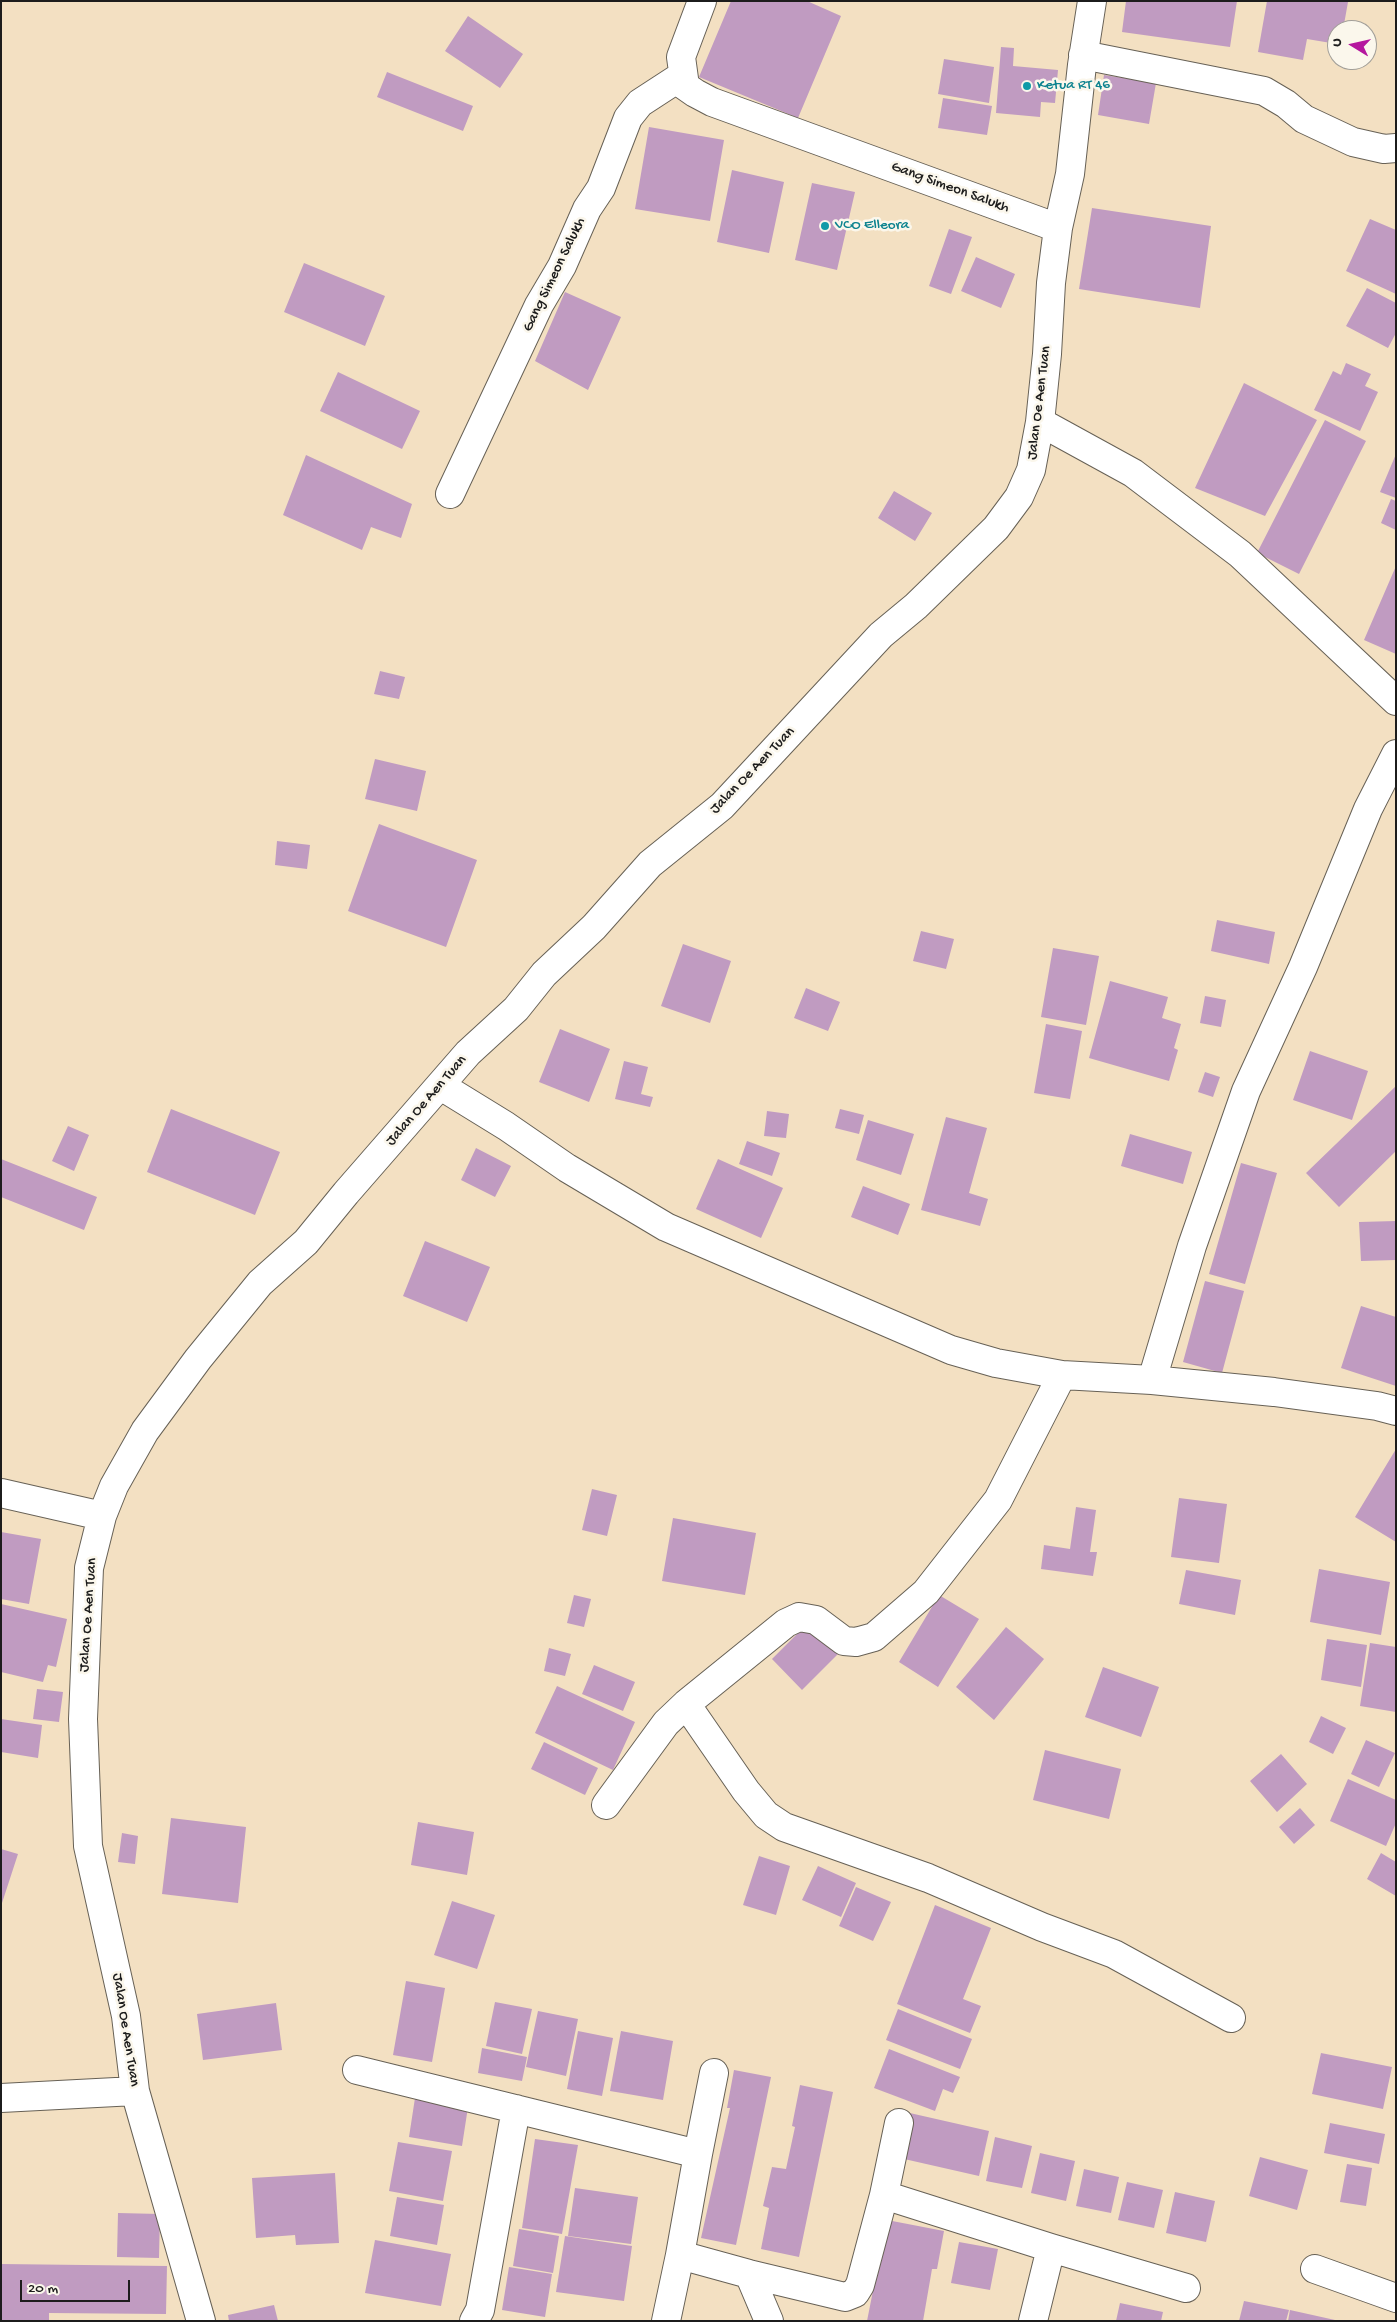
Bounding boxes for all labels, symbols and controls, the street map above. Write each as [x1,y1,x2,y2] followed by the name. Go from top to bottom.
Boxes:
[1327,20,1377,70] north arrow
[1329,37,1347,48] text: U
[1037,77,1110,95] place label: Ketua RT 46
[1021,80,1033,92] marker: Ketua RT 46
[888,158,1012,218] street label: Gang Simeon Salukh
[520,215,590,335] street label: Gang Simeon Salukh
[835,217,909,235] place label: VCO Elleora
[819,220,831,232] marker: VCO Elleora
[1024,345,1056,461] street label: Jalan Oe Aen Tuan
[707,724,799,818] street label: Jalan Oe Aen Tuan
[383,1052,471,1150] street label: Jalan Oe Aen Tuan
[76,1557,102,1673] street label: Jalan Oe Aen Tuan
[107,1972,143,2088] street label: Jalan Oe Aen Tuan
[22,2270,132,2302] scale bar
[28,2280,58,2298] text: 20 m

